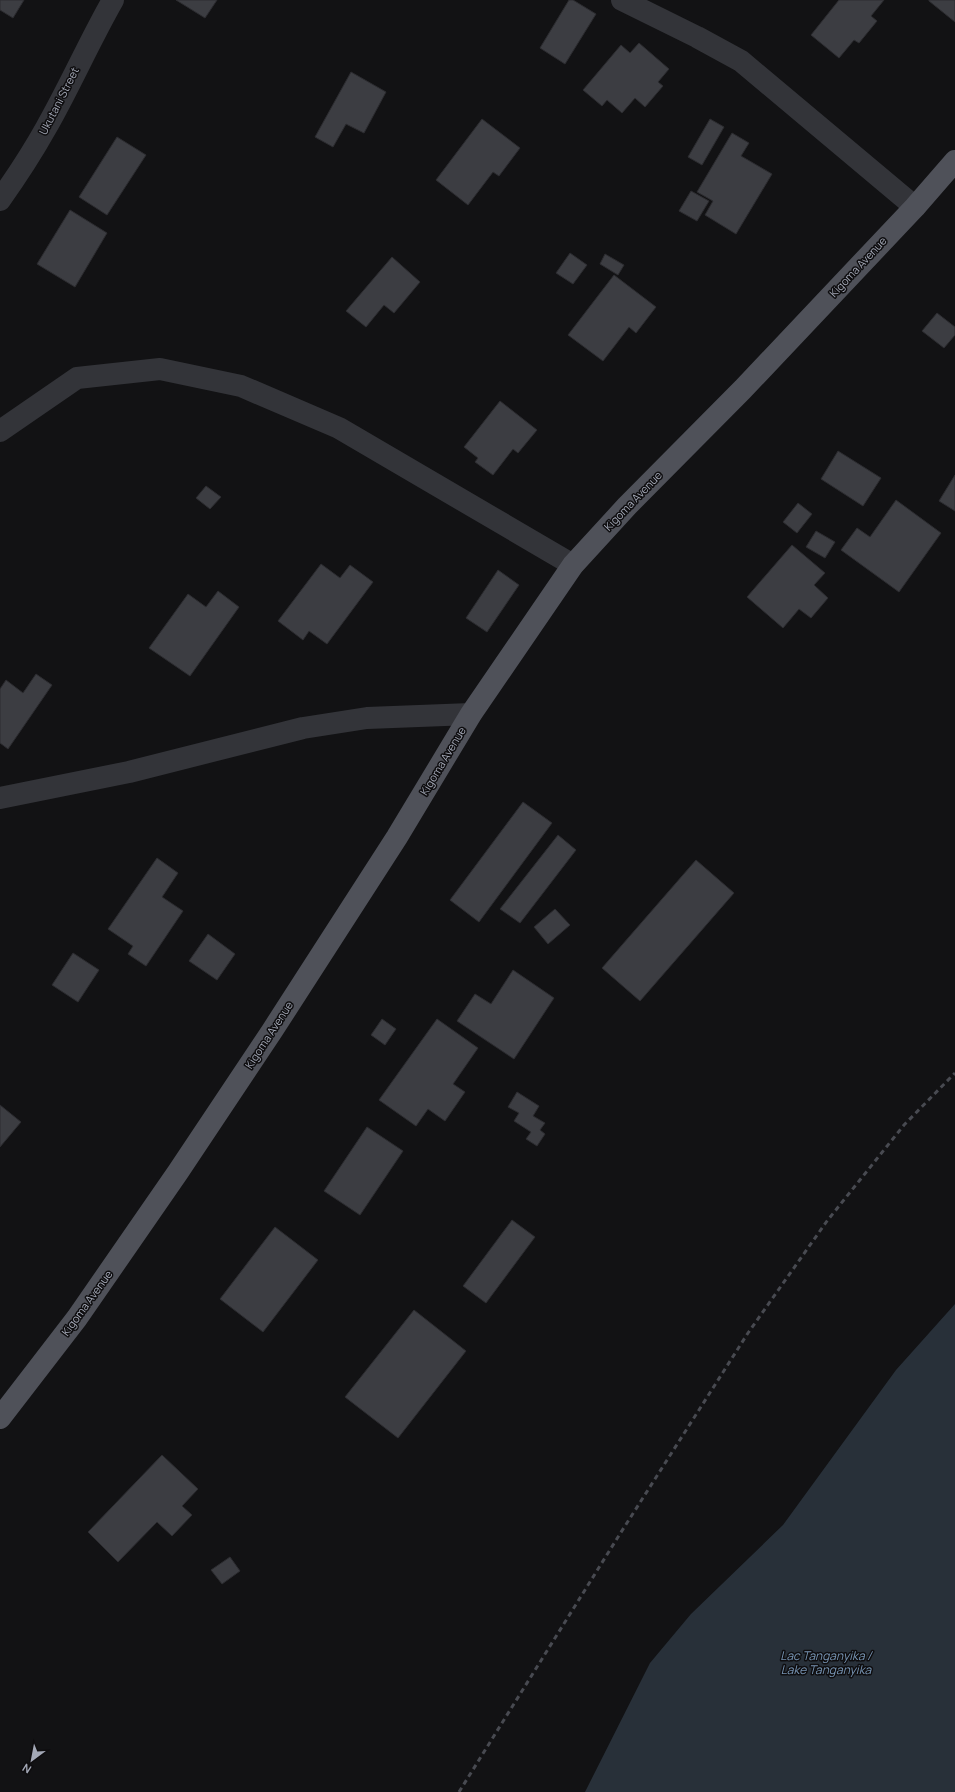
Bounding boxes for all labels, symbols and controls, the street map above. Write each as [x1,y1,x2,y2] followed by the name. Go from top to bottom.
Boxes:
[35,64,82,137] street label: Ukutani Street
[826,233,890,300] street label: Kigoma Avenue
[600,467,665,534] street label: Kigoma Avenue
[416,723,469,798] street label: Kigoma Avenue
[241,998,296,1071] street label: Kigoma Avenue
[58,1267,116,1338] street label: Kigoma Avenue
[780,1647,874,1678] water label: Lac Tanganyika / Lake Tanganyika
[12,1740,52,1780] north arrow
[19,1760,34,1777] text: N

